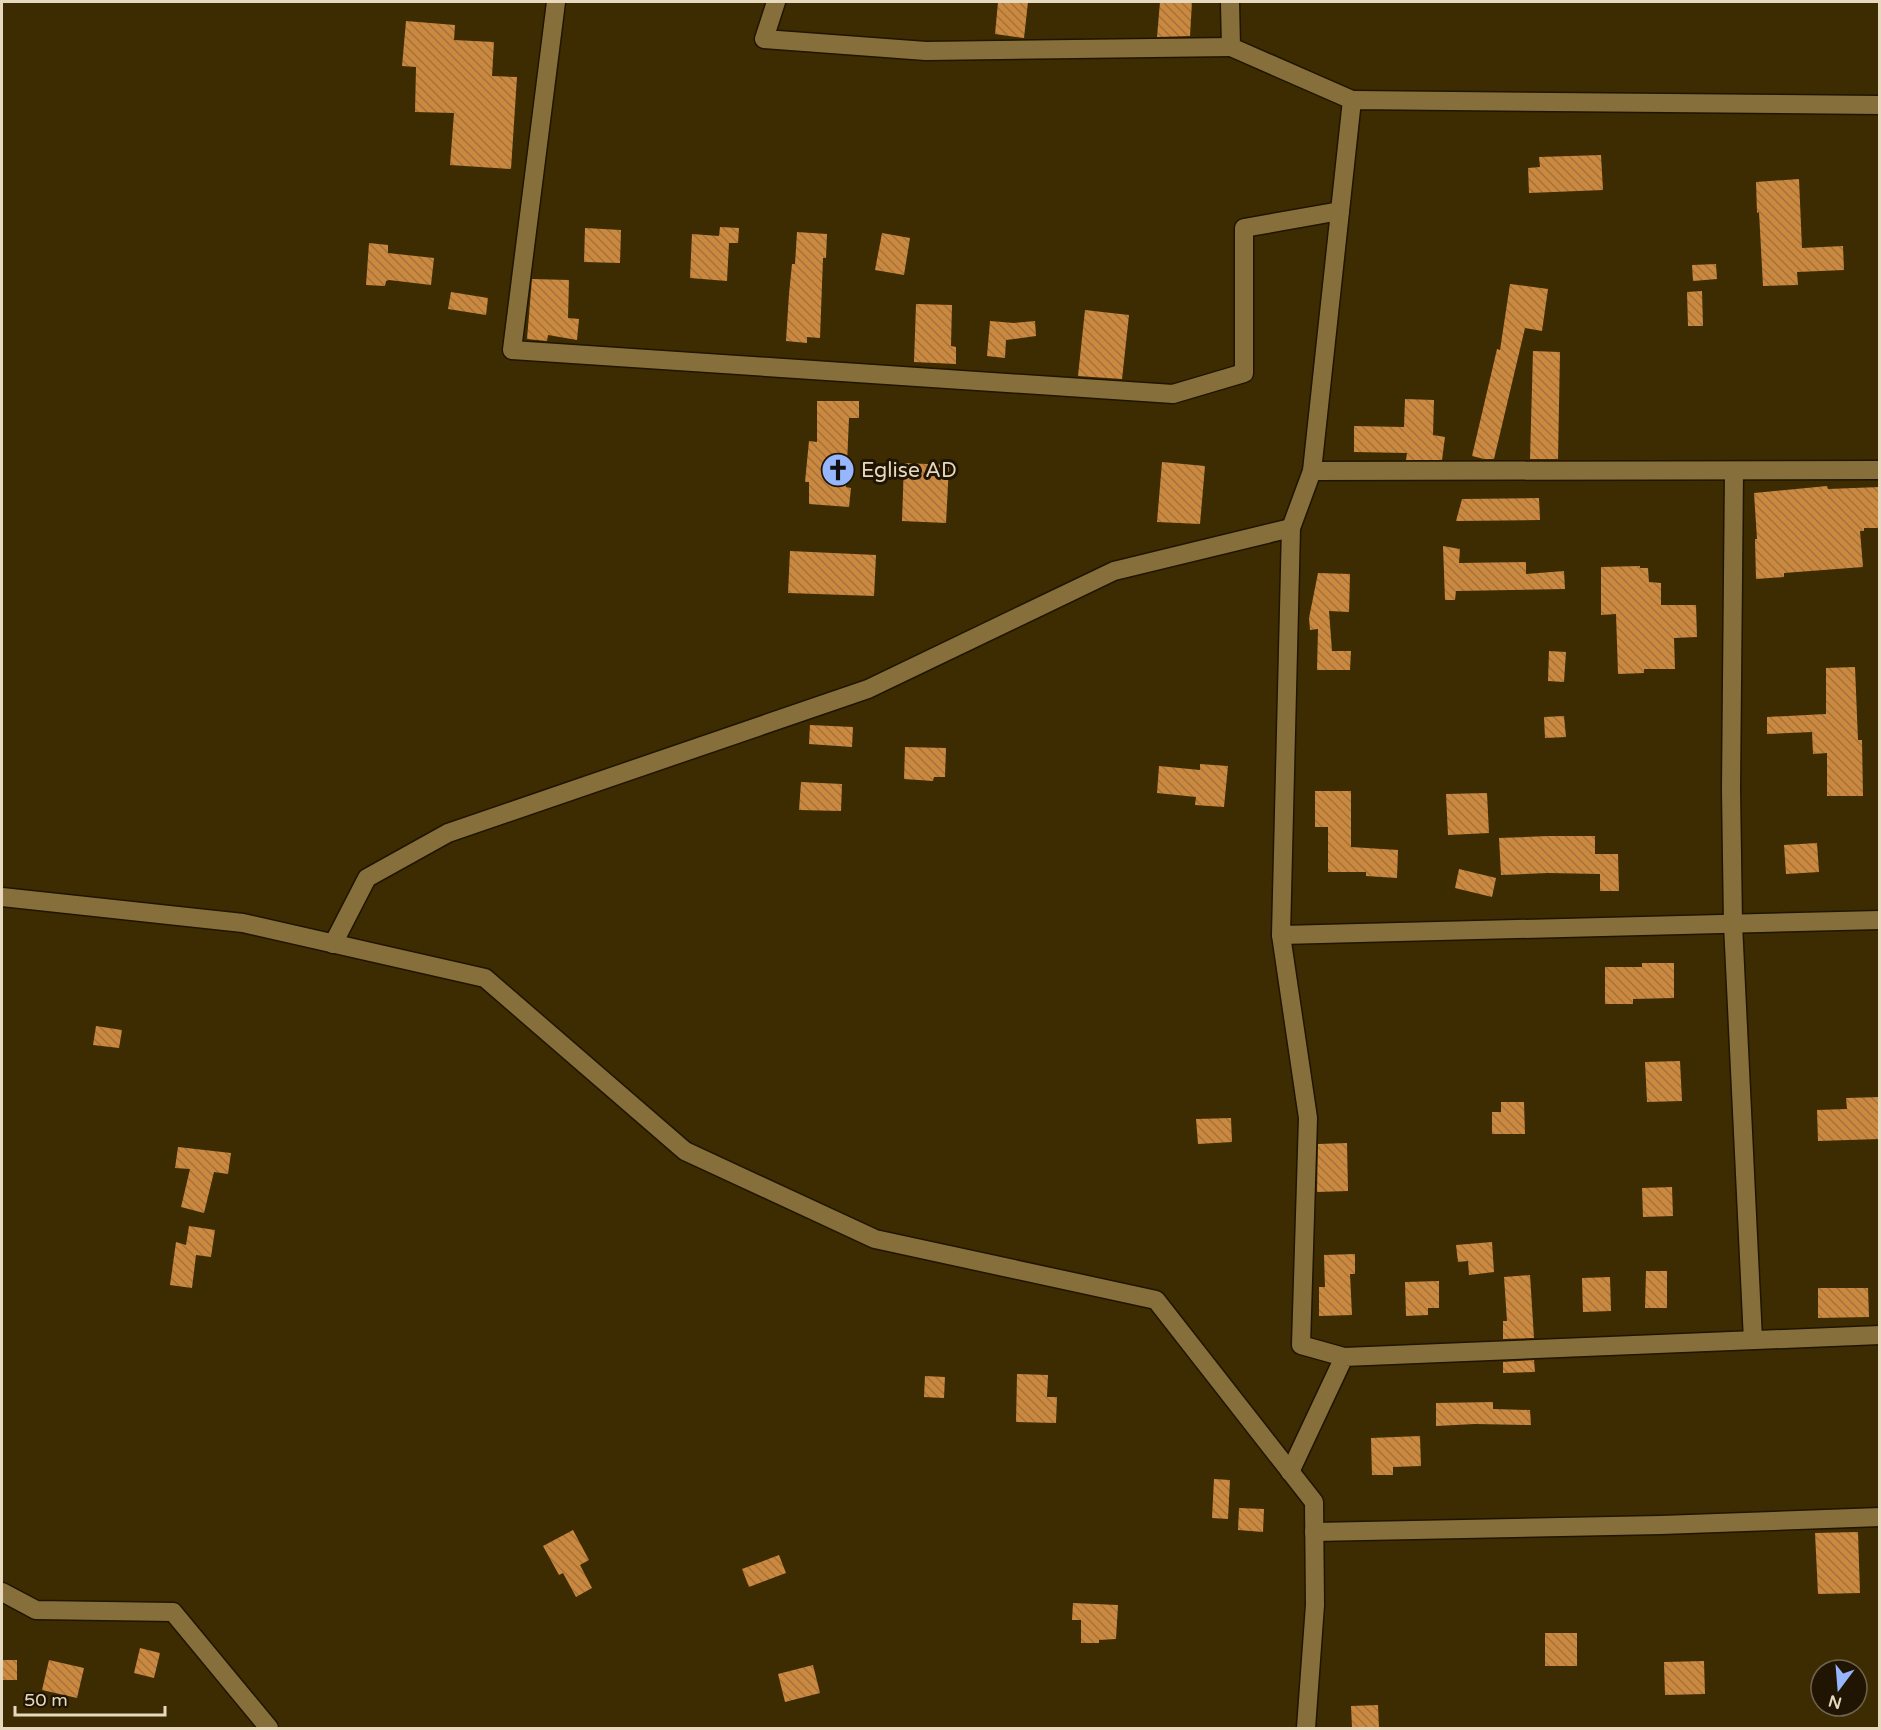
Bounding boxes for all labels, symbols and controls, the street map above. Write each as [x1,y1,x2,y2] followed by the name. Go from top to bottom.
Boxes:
[820,452,856,488] church icon: Eglise AD
[861,458,957,483] place label: Eglise AD
[1809,1658,1869,1718] north arrow
[15,1679,165,1717] scale bar
[24,1689,68,1711] text: 50 m
[1826,1690,1844,1713] text: N

